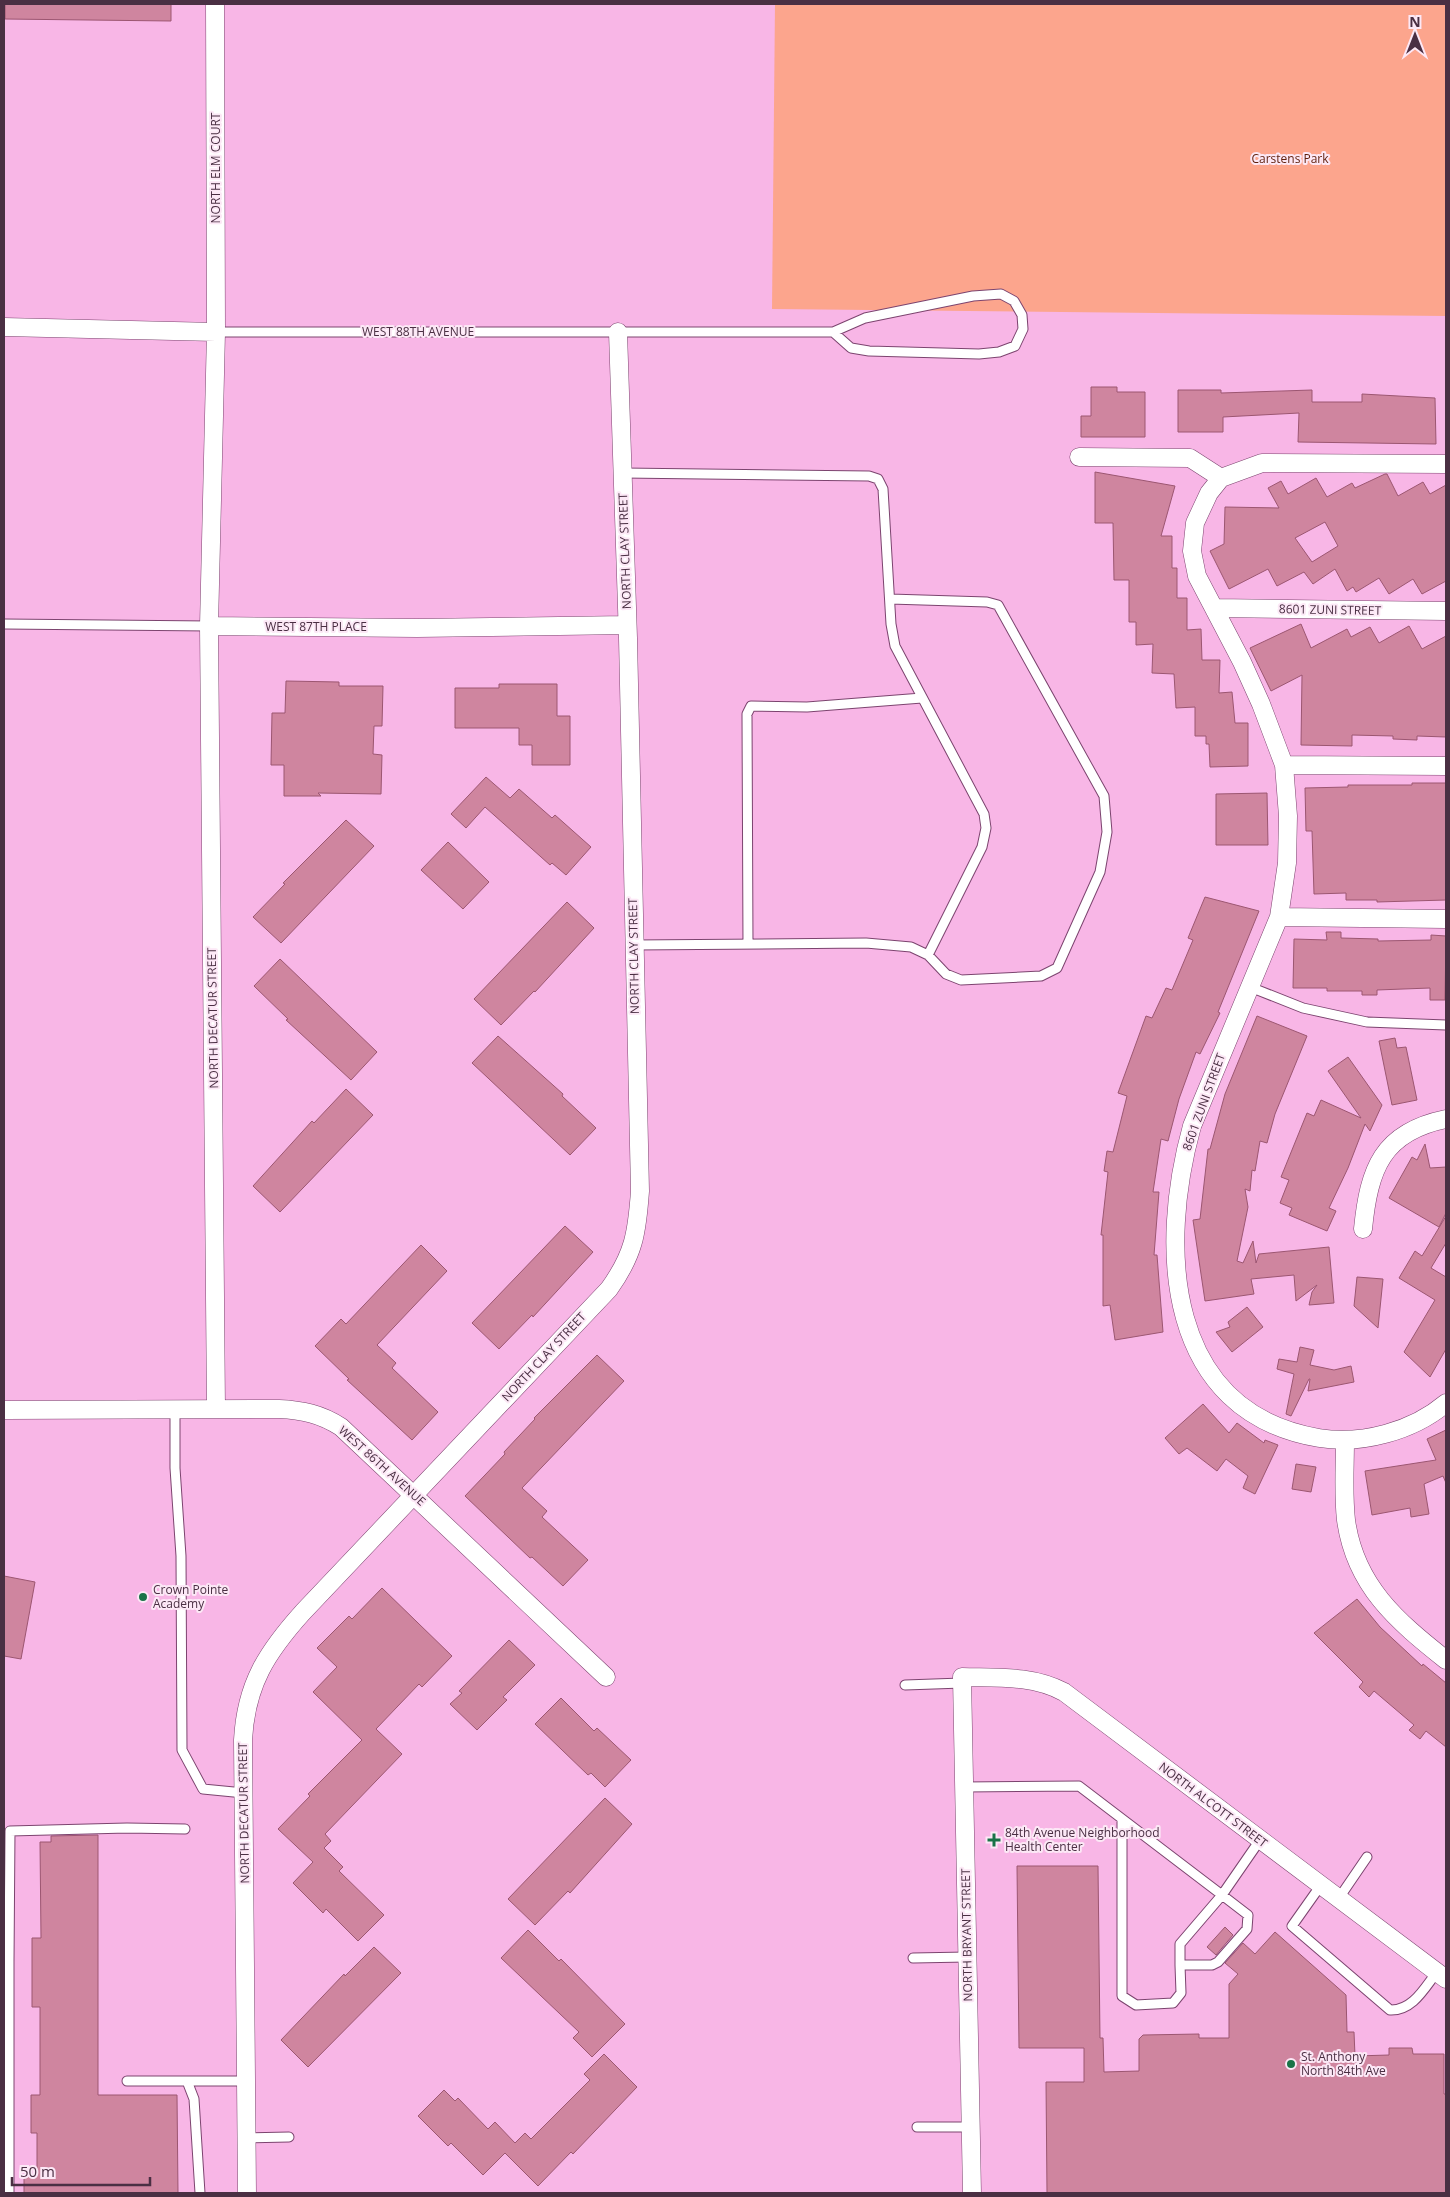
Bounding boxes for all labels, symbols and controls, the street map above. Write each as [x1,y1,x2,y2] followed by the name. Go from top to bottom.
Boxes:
[1390,10,1440,60] north arrow
[1409,12,1421,31] text: N
[207,112,224,223] street label: NORTH ELM COURT
[1251,150,1329,167] park label: Carstens Park
[362,323,474,340] street label: WEST 88TH AVENUE
[614,492,635,609] street label: NORTH CLAY STREET
[1279,600,1382,619] street label: 8601 ZUNI STREET
[265,618,367,635] street label: WEST 87TH PLACE
[624,897,643,1014] street label: NORTH CLAY STREET
[203,947,222,1089] street label: NORTH DECATUR STREET
[1178,1051,1229,1153] street label: 8601 ZUNI STREET
[498,1308,590,1405] street label: NORTH CLAY STREET
[335,1422,430,1509] street label: WEST 86TH AVENUE
[153,1581,229,1612] place label: Crown Pointe Academy
[137,1591,149,1603] marker: Crown Pointe Academy
[234,1742,253,1884] street label: NORTH DECATUR STREET
[1155,1758,1271,1851] street label: NORTH ALCOTT STREET
[1005,1824,1160,1855] place label: 84th Avenue Neighborhood Health Center
[987,1833,1001,1847] marker: 84th Avenue Neighborhood Health Center
[957,1868,976,2002] street label: NORTH BRYANT STREET
[1301,2048,1386,2079] place label: St. Anthony North 84th Ave
[1285,2058,1297,2070] marker: St. Anthony North 84th Ave
[12,2154,150,2186] scale bar
[20,2161,55,2181] text: 50 m

